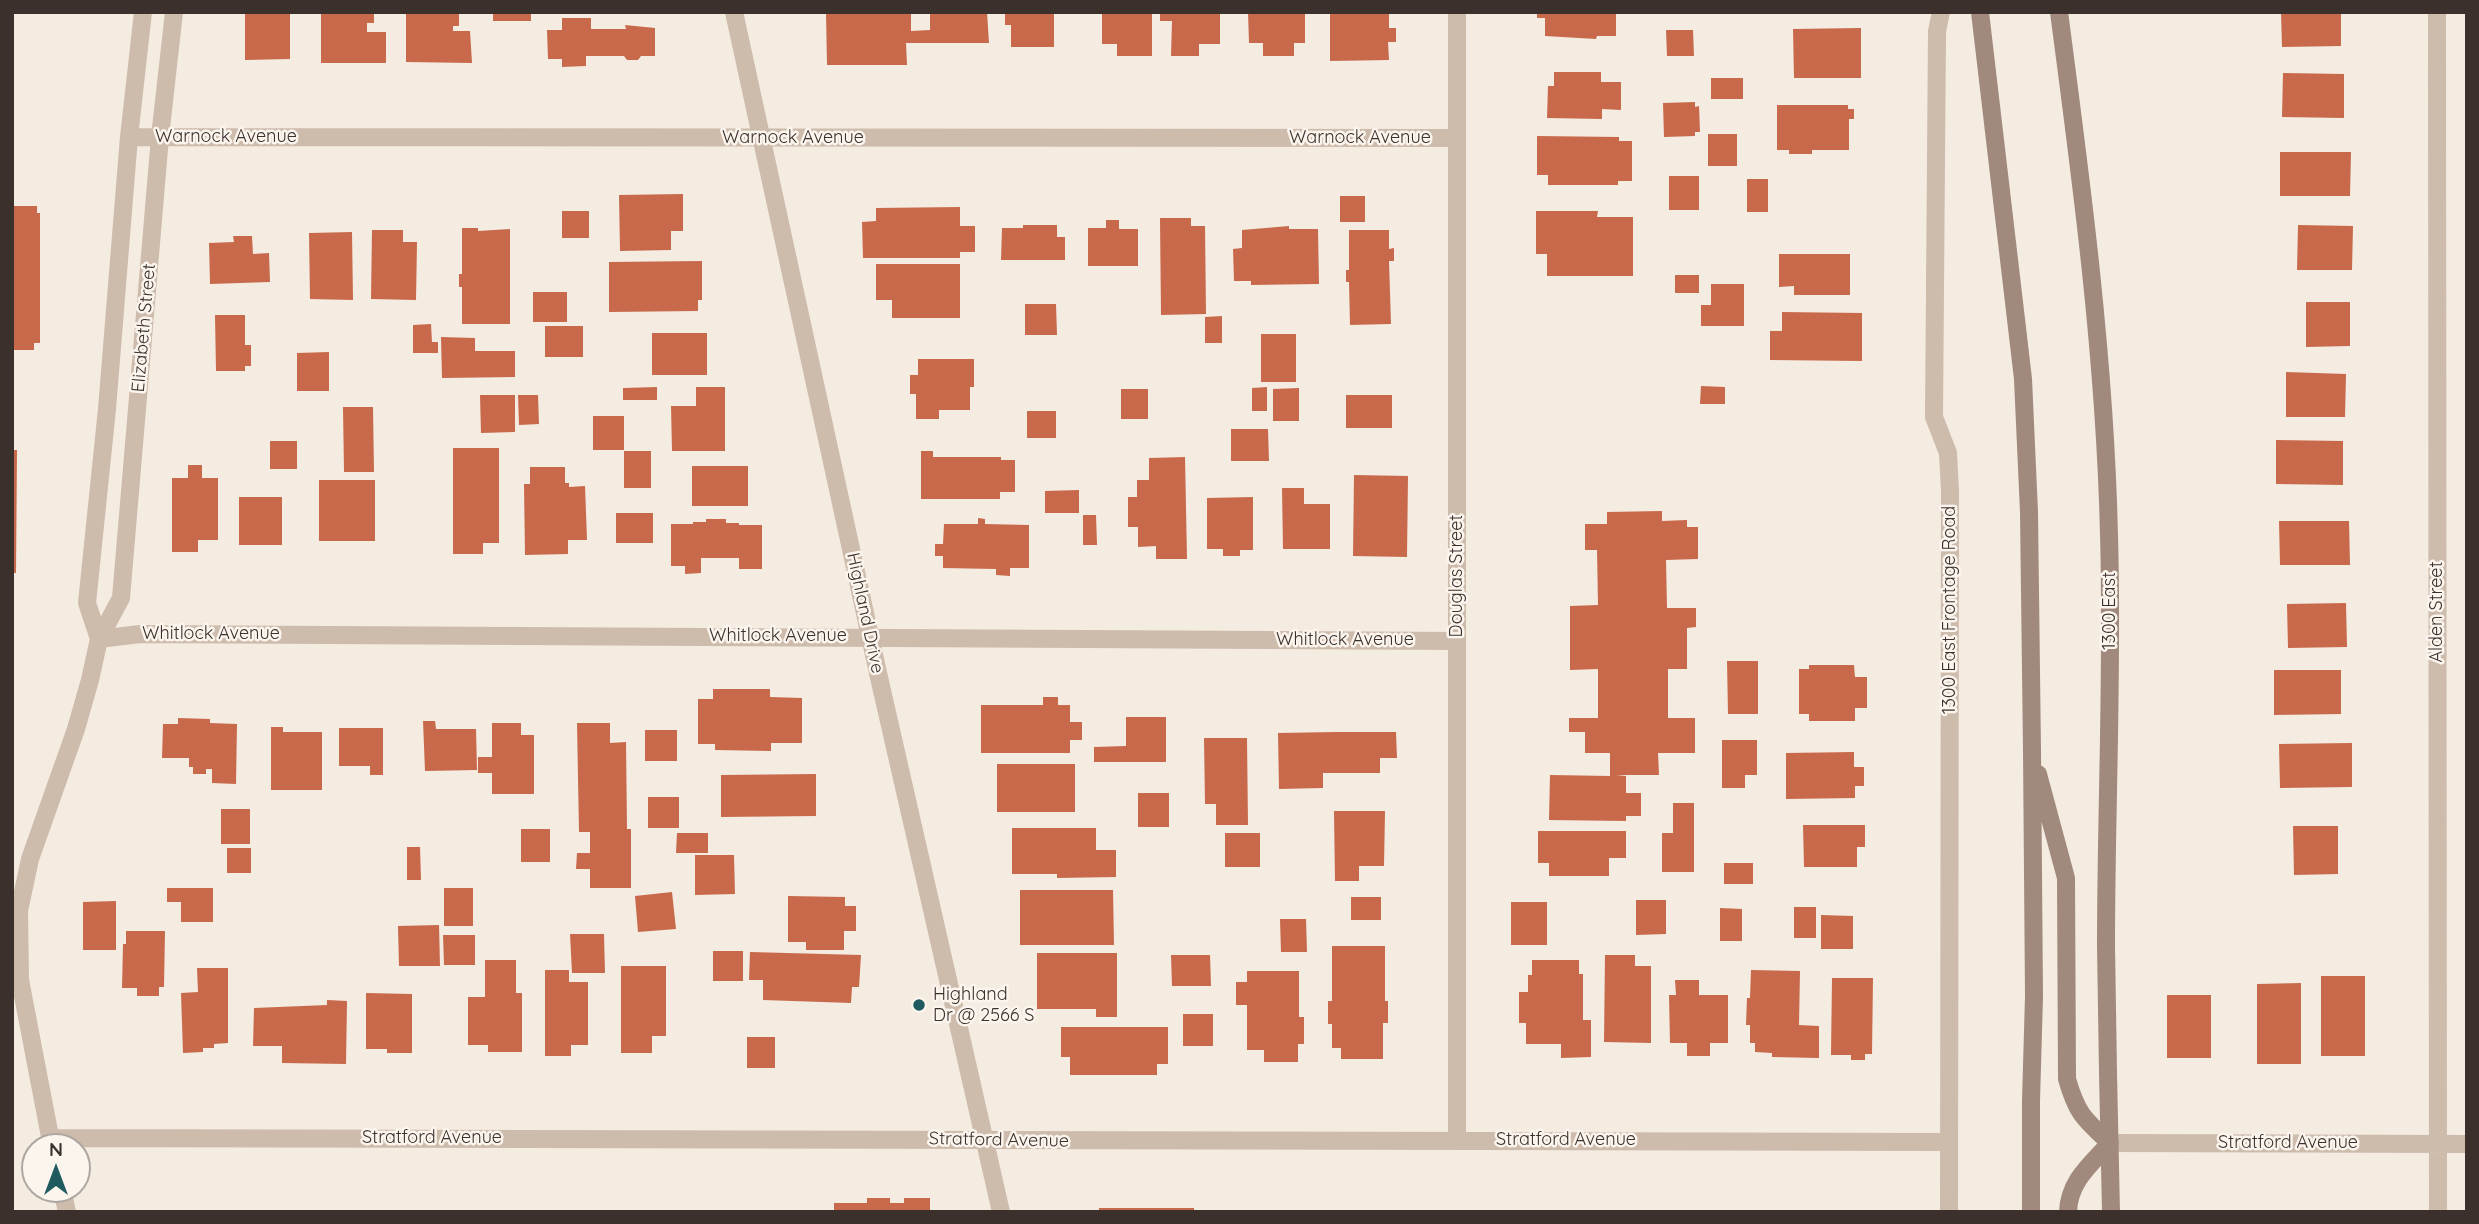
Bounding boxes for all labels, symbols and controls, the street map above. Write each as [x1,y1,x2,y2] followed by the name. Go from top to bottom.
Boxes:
[155,126,297,148] street label: Warnock Avenue
[722,127,864,149] street label: Warnock Avenue
[1289,127,1431,149] street label: Warnock Avenue
[128,263,160,393] street label: Elizabeth Street
[1939,506,1961,714] street label: 1300 East Frontage Road
[1446,515,1468,637] street label: Douglas Street
[842,551,888,675] street label: Highland Drive
[2426,561,2448,663] street label: Alden Street
[2099,572,2121,650] street label: 1300 East
[142,623,280,645] street label: Whitlock Avenue
[709,625,847,647] street label: Whitlock Avenue
[1276,629,1414,651] street label: Whitlock Avenue
[933,984,1034,1026] place label: Highland Dr @ 2566 S
[911,997,927,1013] marker: Highland Dr @ 2566 S
[362,1127,502,1149] street label: Stratford Avenue
[929,1128,1069,1152] street label: Stratford Avenue
[1496,1129,1636,1151] street label: Stratford Avenue
[2218,1132,2358,1154] street label: Stratford Avenue
[21,1133,91,1203] north arrow
[49,1137,63,1161] text: N

